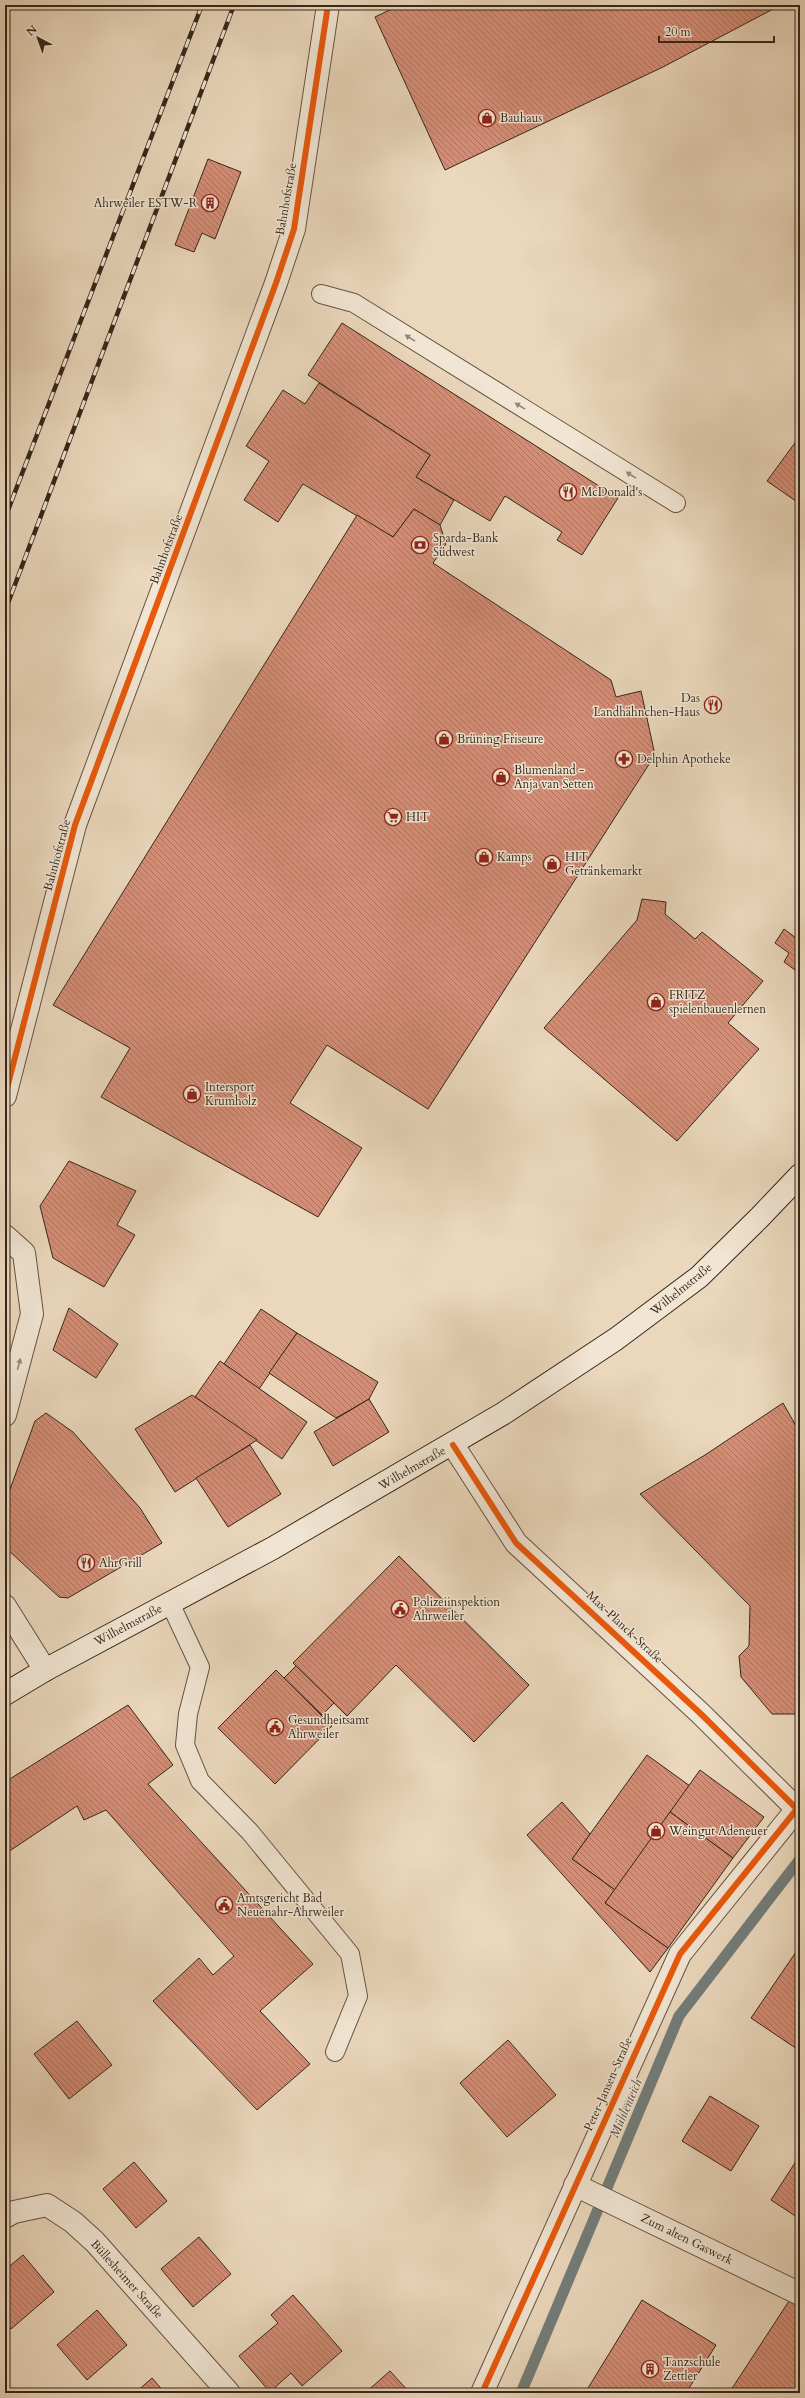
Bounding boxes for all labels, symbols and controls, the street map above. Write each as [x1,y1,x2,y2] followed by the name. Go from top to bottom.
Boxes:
[18,18,58,58] north arrow
[659,18,774,44] scale bar
[23,22,41,40] text: N
[665,24,692,40] text: 20 m
[477,108,497,128] shop icon: Bauhaus
[500,110,542,126] place label: Bauhaus
[272,161,300,237] street label: Bahnhofstraße
[200,193,220,213] building icon: Ahrweiler ESTW-R
[94,195,198,211] place label: Ahrweiler ESTW-R
[405,334,415,342] one-way arrow
[514,403,526,410] one-way arrow
[625,471,637,478] one-way arrow
[558,482,578,502] restaurant icon: McDonald's
[581,484,642,500] place label: McDonald's
[146,512,186,586] street label: Bahnhofstraße
[433,530,499,560] place label: Sparda-Bank Südwest
[410,535,430,555] bank icon: Sparda-Bank Südwest
[594,690,700,720] place label: Das Landhähnchen-Haus
[703,695,723,715] restaurant icon: Das Landhähnchen-Haus
[434,729,454,749] shop icon: Brüning Friseure
[457,731,544,747] place label: Brüning Friseure
[614,749,634,769] pharmacy icon: Delphin Apotheke
[637,751,731,767] place label: Delphin Apotheke
[514,762,594,792] place label: Blumenland - Anja van Setten
[491,767,511,787] shop icon: Blumenland - Anja van Setten
[383,807,403,827] supermarket icon: HIT
[406,809,429,825] place label: HIT
[40,817,74,893] street label: Bahnhofstraße
[474,847,494,867] shop icon: Kamps
[497,849,532,865] place label: Kamps
[565,849,642,879] place label: HIT Getränkemarkt
[542,854,562,874] shop icon: HIT Getränkemarkt
[669,987,766,1017] place label: FRITZ spielenbauenlernen
[646,992,666,1012] shop icon: FRITZ spielenbauenlernen
[205,1079,257,1109] place label: Intersport Krumholz
[182,1084,202,1104] shop icon: Intersport Krumholz
[646,1259,715,1319] street label: Wilhelmstraße
[16,1358,22,1370] one-way arrow
[375,1442,448,1494] street label: Wilhelmstraße
[76,1553,96,1573] restaurant icon: AhrGrill
[99,1555,142,1571] place label: AhrGrill
[583,1587,667,1667] street label: Max-Planck-Straße
[413,1594,500,1624] place label: Polizeiinspektion Ahrweiler
[390,1599,410,1619] public building icon: Polizeiinspektion Ahrweiler
[90,1600,165,1650] street label: Wilhelmstraße
[288,1712,369,1742] place label: Gesundheitsamt Ahrweiler
[265,1717,285,1737] public building icon: Gesundheitsamt Ahrweiler
[646,1821,666,1841] shop icon: Weingut Adeneuer
[668,1823,768,1839] place label: Weingut Adeneuer
[237,1890,344,1920] place label: Amtsgericht Bad Neuenahr-Ahrweiler
[214,1895,234,1915] public building icon: Amtsgericht Bad Neuenahr-Ahrweiler
[580,2035,636,2133] street label: Peter-Jansen-Straße
[605,2075,647,2141] water label: Mühlenteich
[638,2210,736,2268] street label: Zum alten Gaswerk
[87,2236,167,2322] street label: Büllesheimer Straße
[663,2354,720,2384] place label: Tanzschule Zettler
[640,2359,660,2379] building icon: Tanzschule Zettler

